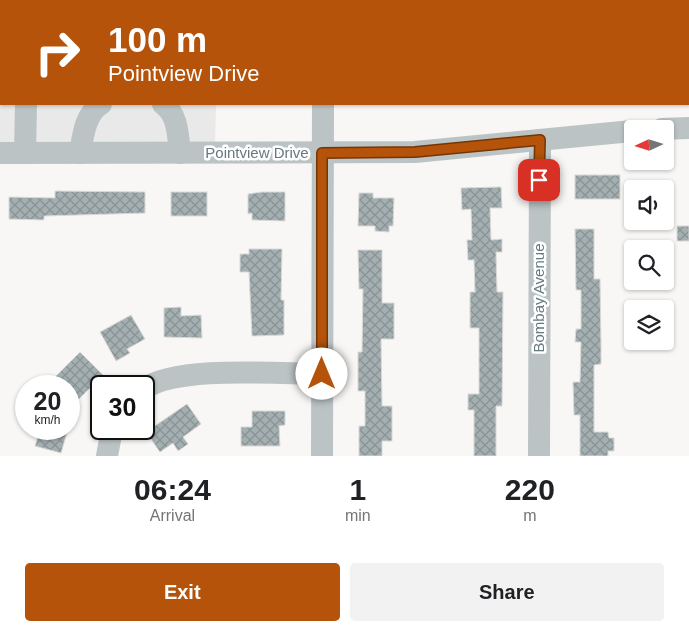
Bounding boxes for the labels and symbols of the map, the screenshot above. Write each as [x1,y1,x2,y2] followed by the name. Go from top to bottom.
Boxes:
[624,120,674,170] north arrow
[205,144,309,161] street label: Pointview Drive
[518,159,560,201] pin
[530,244,547,352] street label: Bombay Avenue
[295,347,347,399] position arrow
[90,375,155,440] speed limit sign: 30

